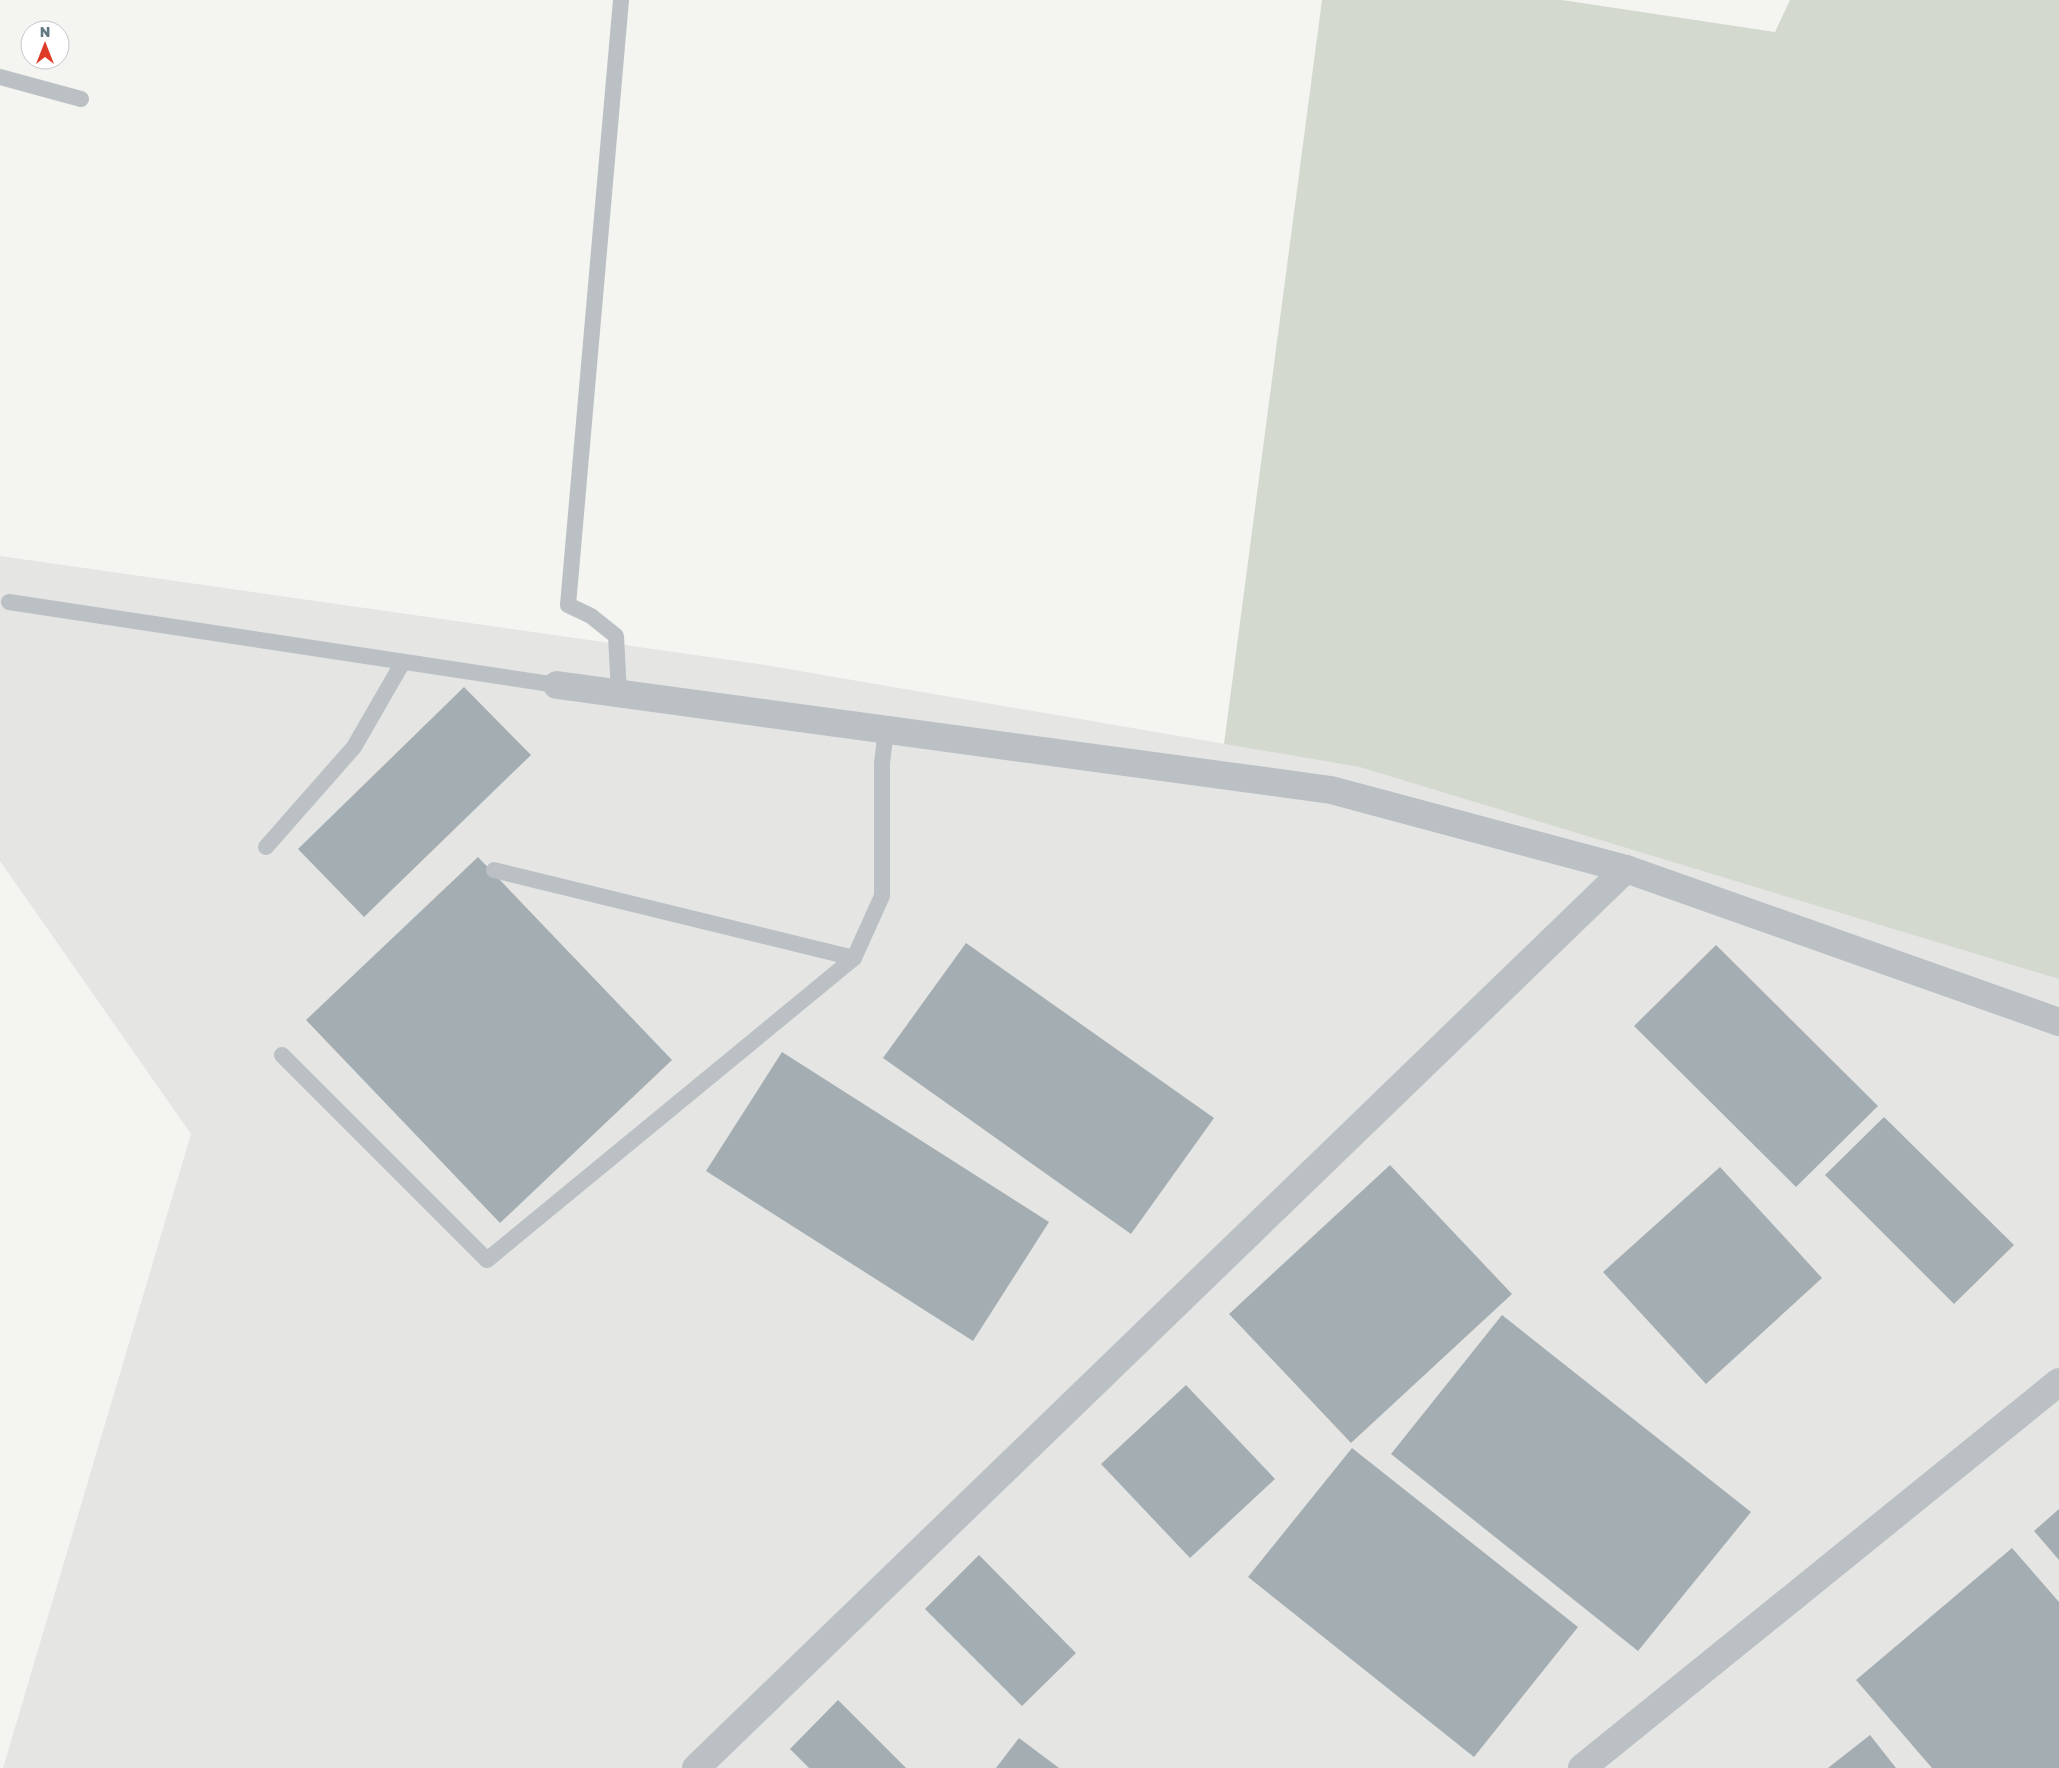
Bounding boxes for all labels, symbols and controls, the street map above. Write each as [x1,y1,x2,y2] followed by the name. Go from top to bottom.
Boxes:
[20,20,70,70] north arrow
[40,23,50,40] text: N

